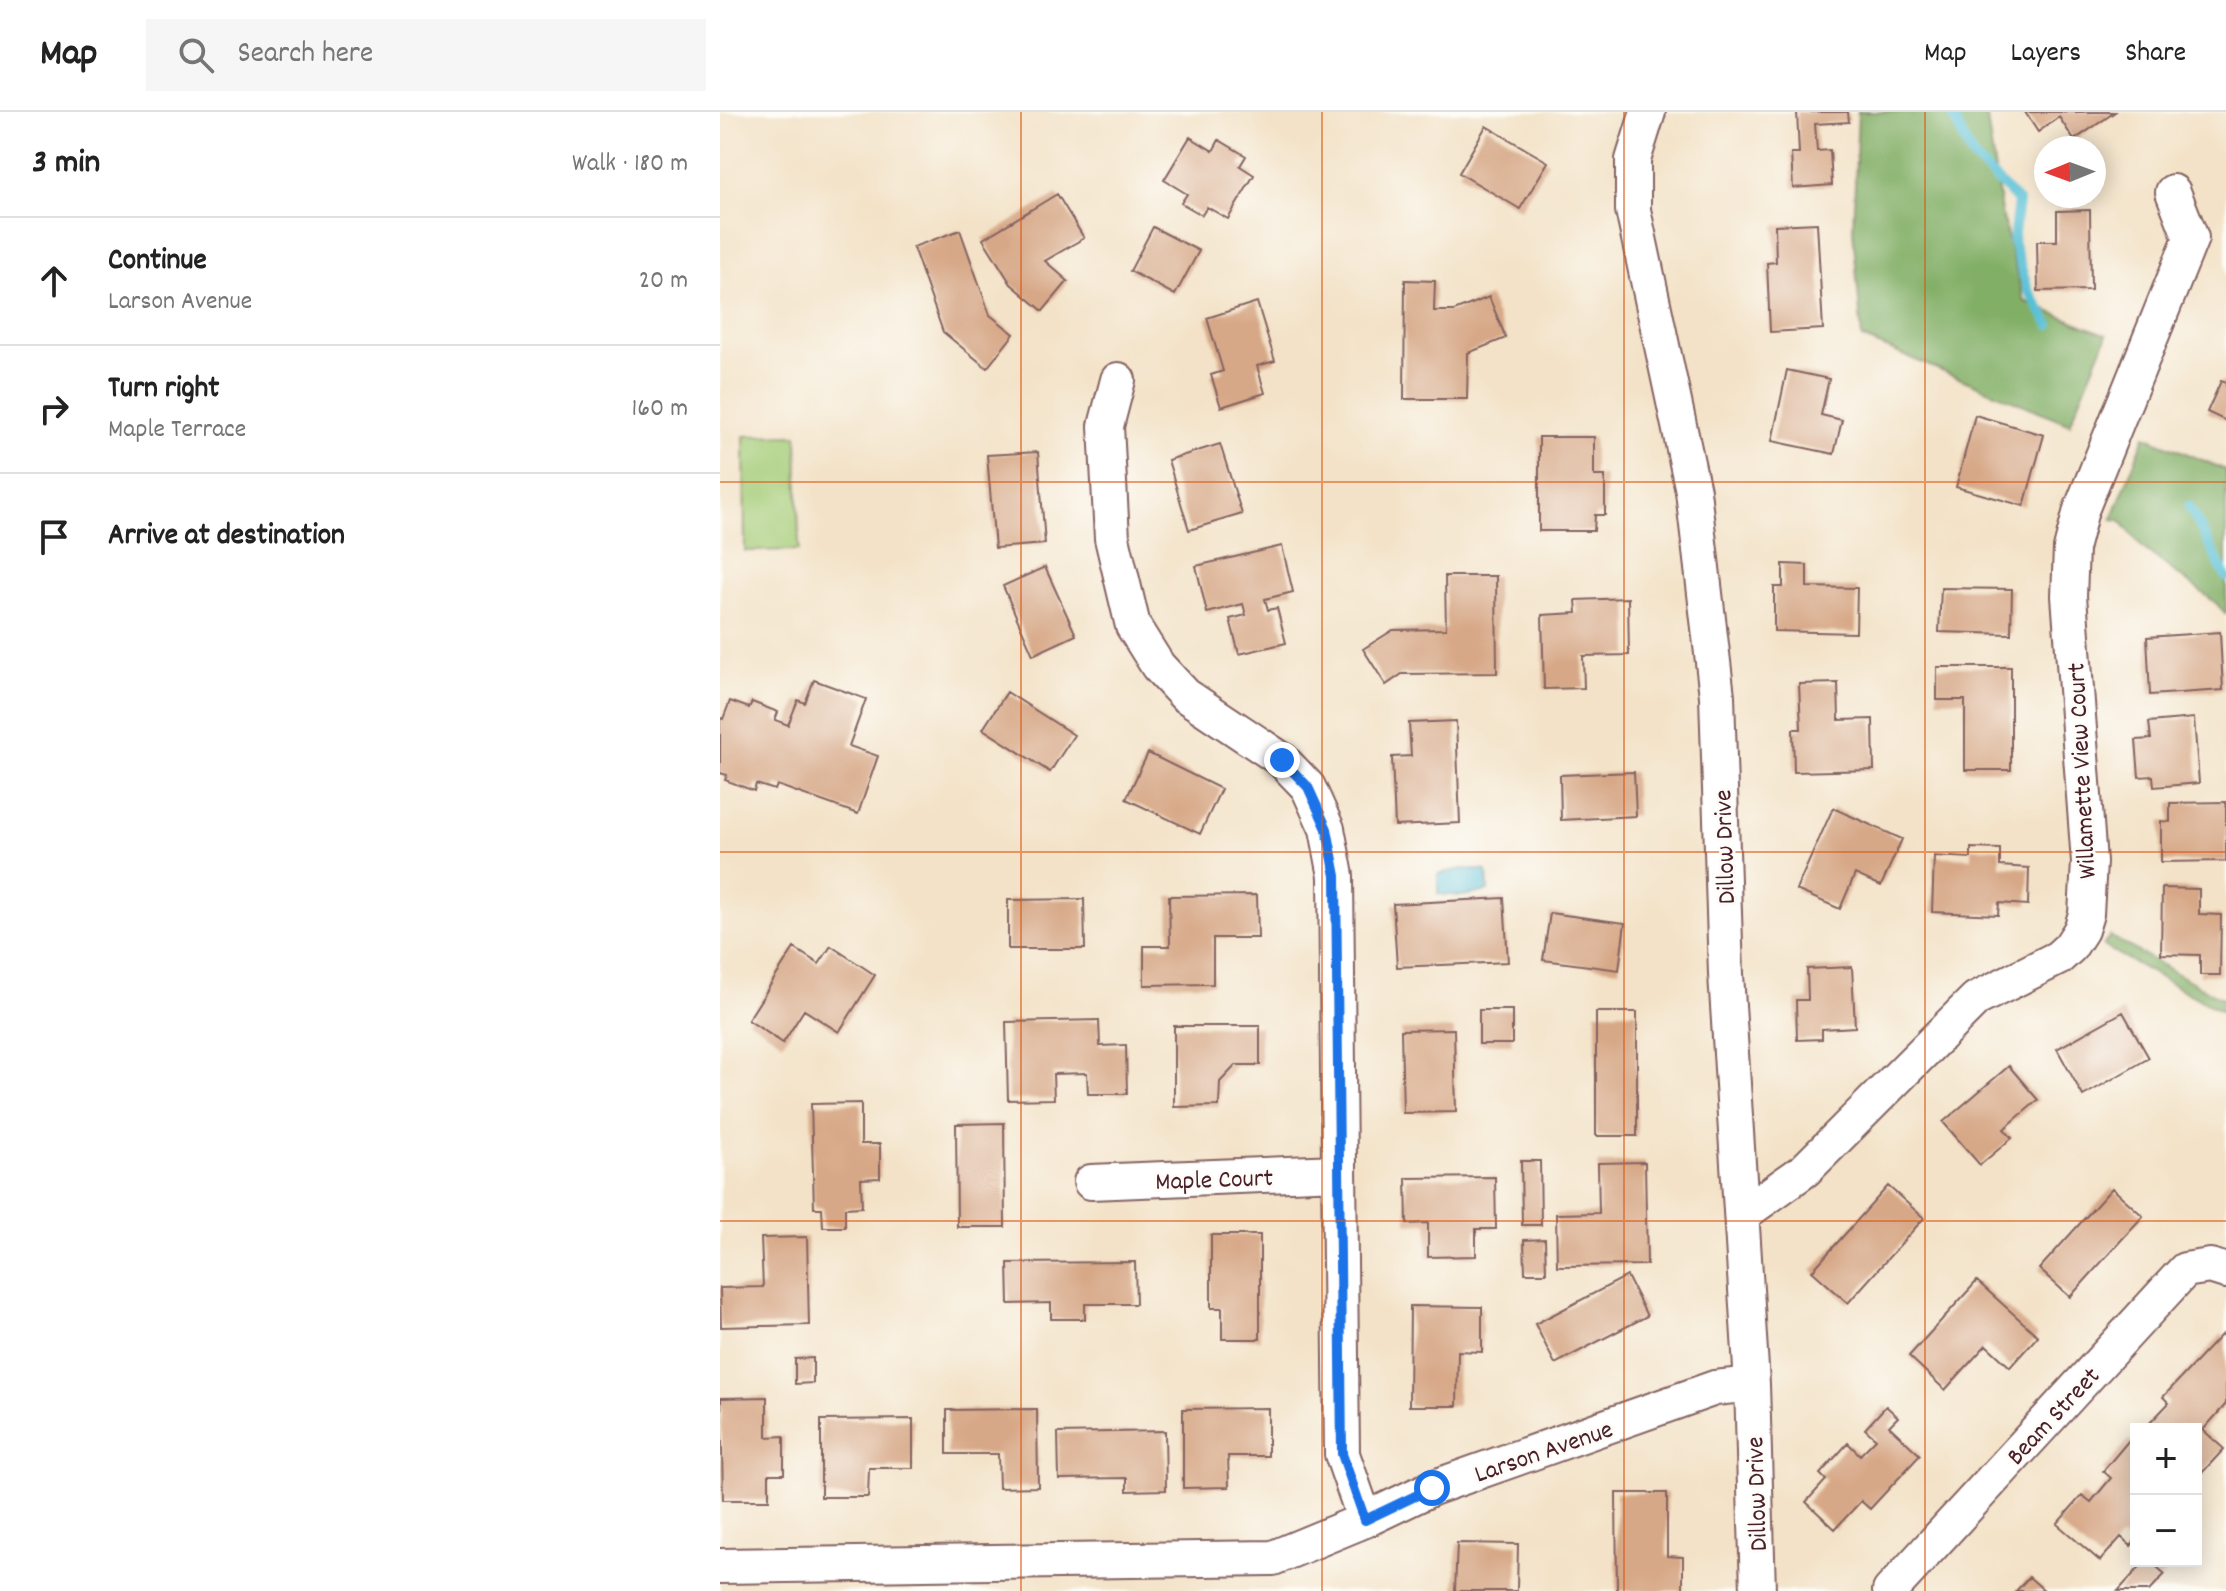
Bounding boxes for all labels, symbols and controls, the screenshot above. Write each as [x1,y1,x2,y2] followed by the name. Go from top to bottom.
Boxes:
[146,19,706,91] search box
[40,28,98,83] text: Map
[174,33,218,77] icon: search
[238,34,373,77] text: Search here
[1924,35,1967,75] text: Map
[2011,35,2081,75] text: Layers
[2125,35,2186,75] text: Share
[2034,136,2106,208] north arrow
[32,140,100,189] text: 3 min
[572,146,688,183] text: Walk · 180 m
[108,241,207,284] text: Continue
[32,259,76,303] icon: ahead
[639,263,688,300] text: 20 m
[108,284,252,321] text: Larson Avenue
[108,369,219,412] text: Turn right
[32,387,76,431] icon: right
[632,391,688,428] text: 160 m
[108,412,246,449] text: Maple Terrace
[32,515,76,559] icon: arrive
[108,516,345,559] text: Arrive at destination
[2059,661,2108,880] street label: Willamette View Court
[1264,742,1300,778] route end
[1706,789,1747,905] street label: Dillow Drive
[1155,1161,1274,1202] street label: Maple Court
[1999,1360,2110,1475] street label: Beam Street
[1470,1412,1618,1494] street label: Larson Avenue
[2130,1423,2202,1567] map controls
[2130,1423,2202,1495] button: +
[1738,1436,1779,1552] street label: Dillow Drive
[1414,1470,1450,1506] route start
[2130,1495,2202,1567] button: −

